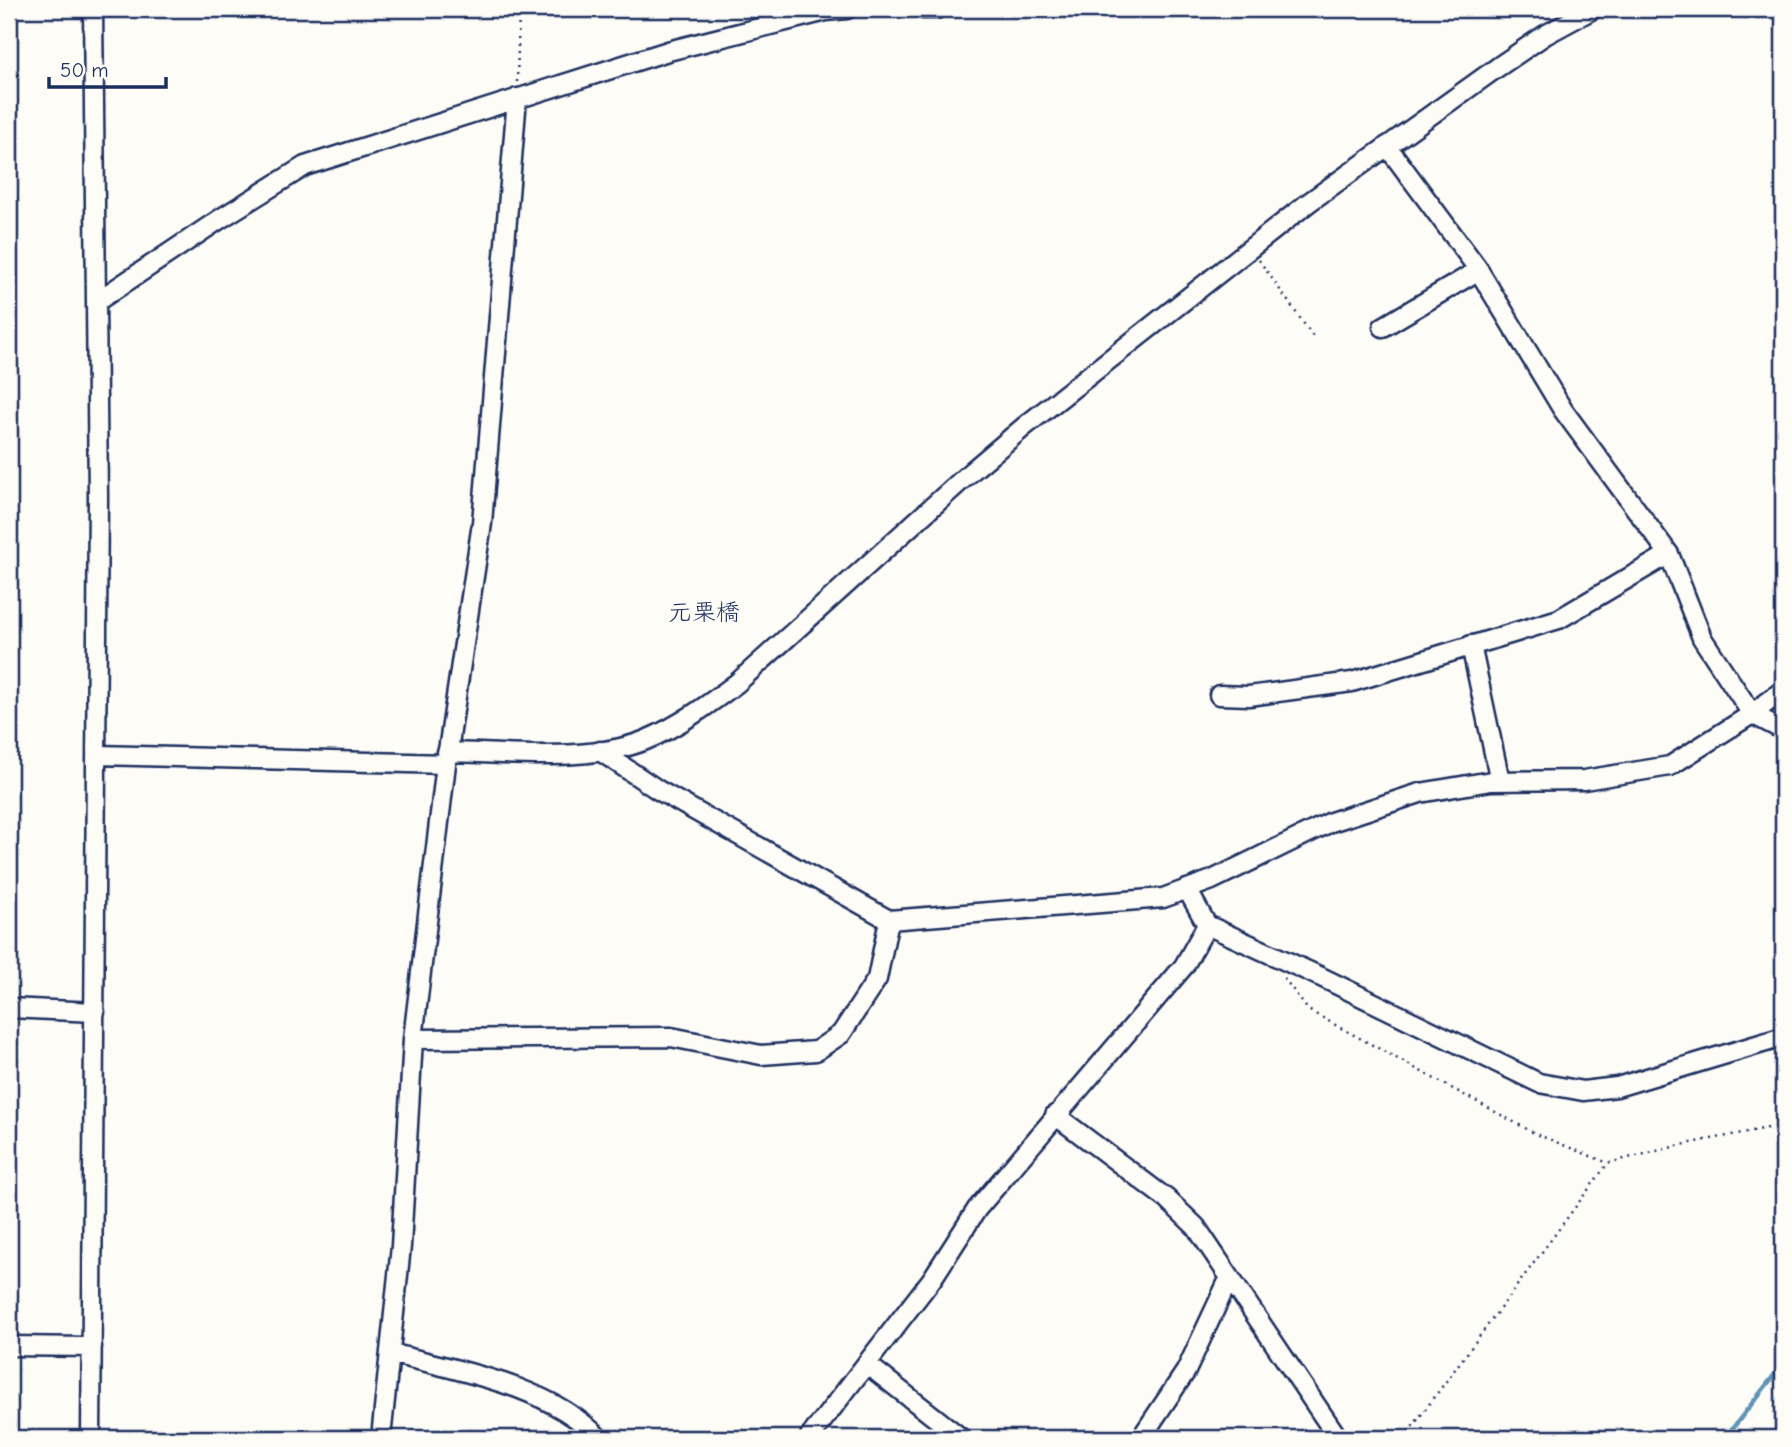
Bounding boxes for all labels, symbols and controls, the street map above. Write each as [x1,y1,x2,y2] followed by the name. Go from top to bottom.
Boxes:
[49,46,166,90] scale bar
[60,58,109,82] text: 50 m
[668,598,740,626] district label: 元栗橋

